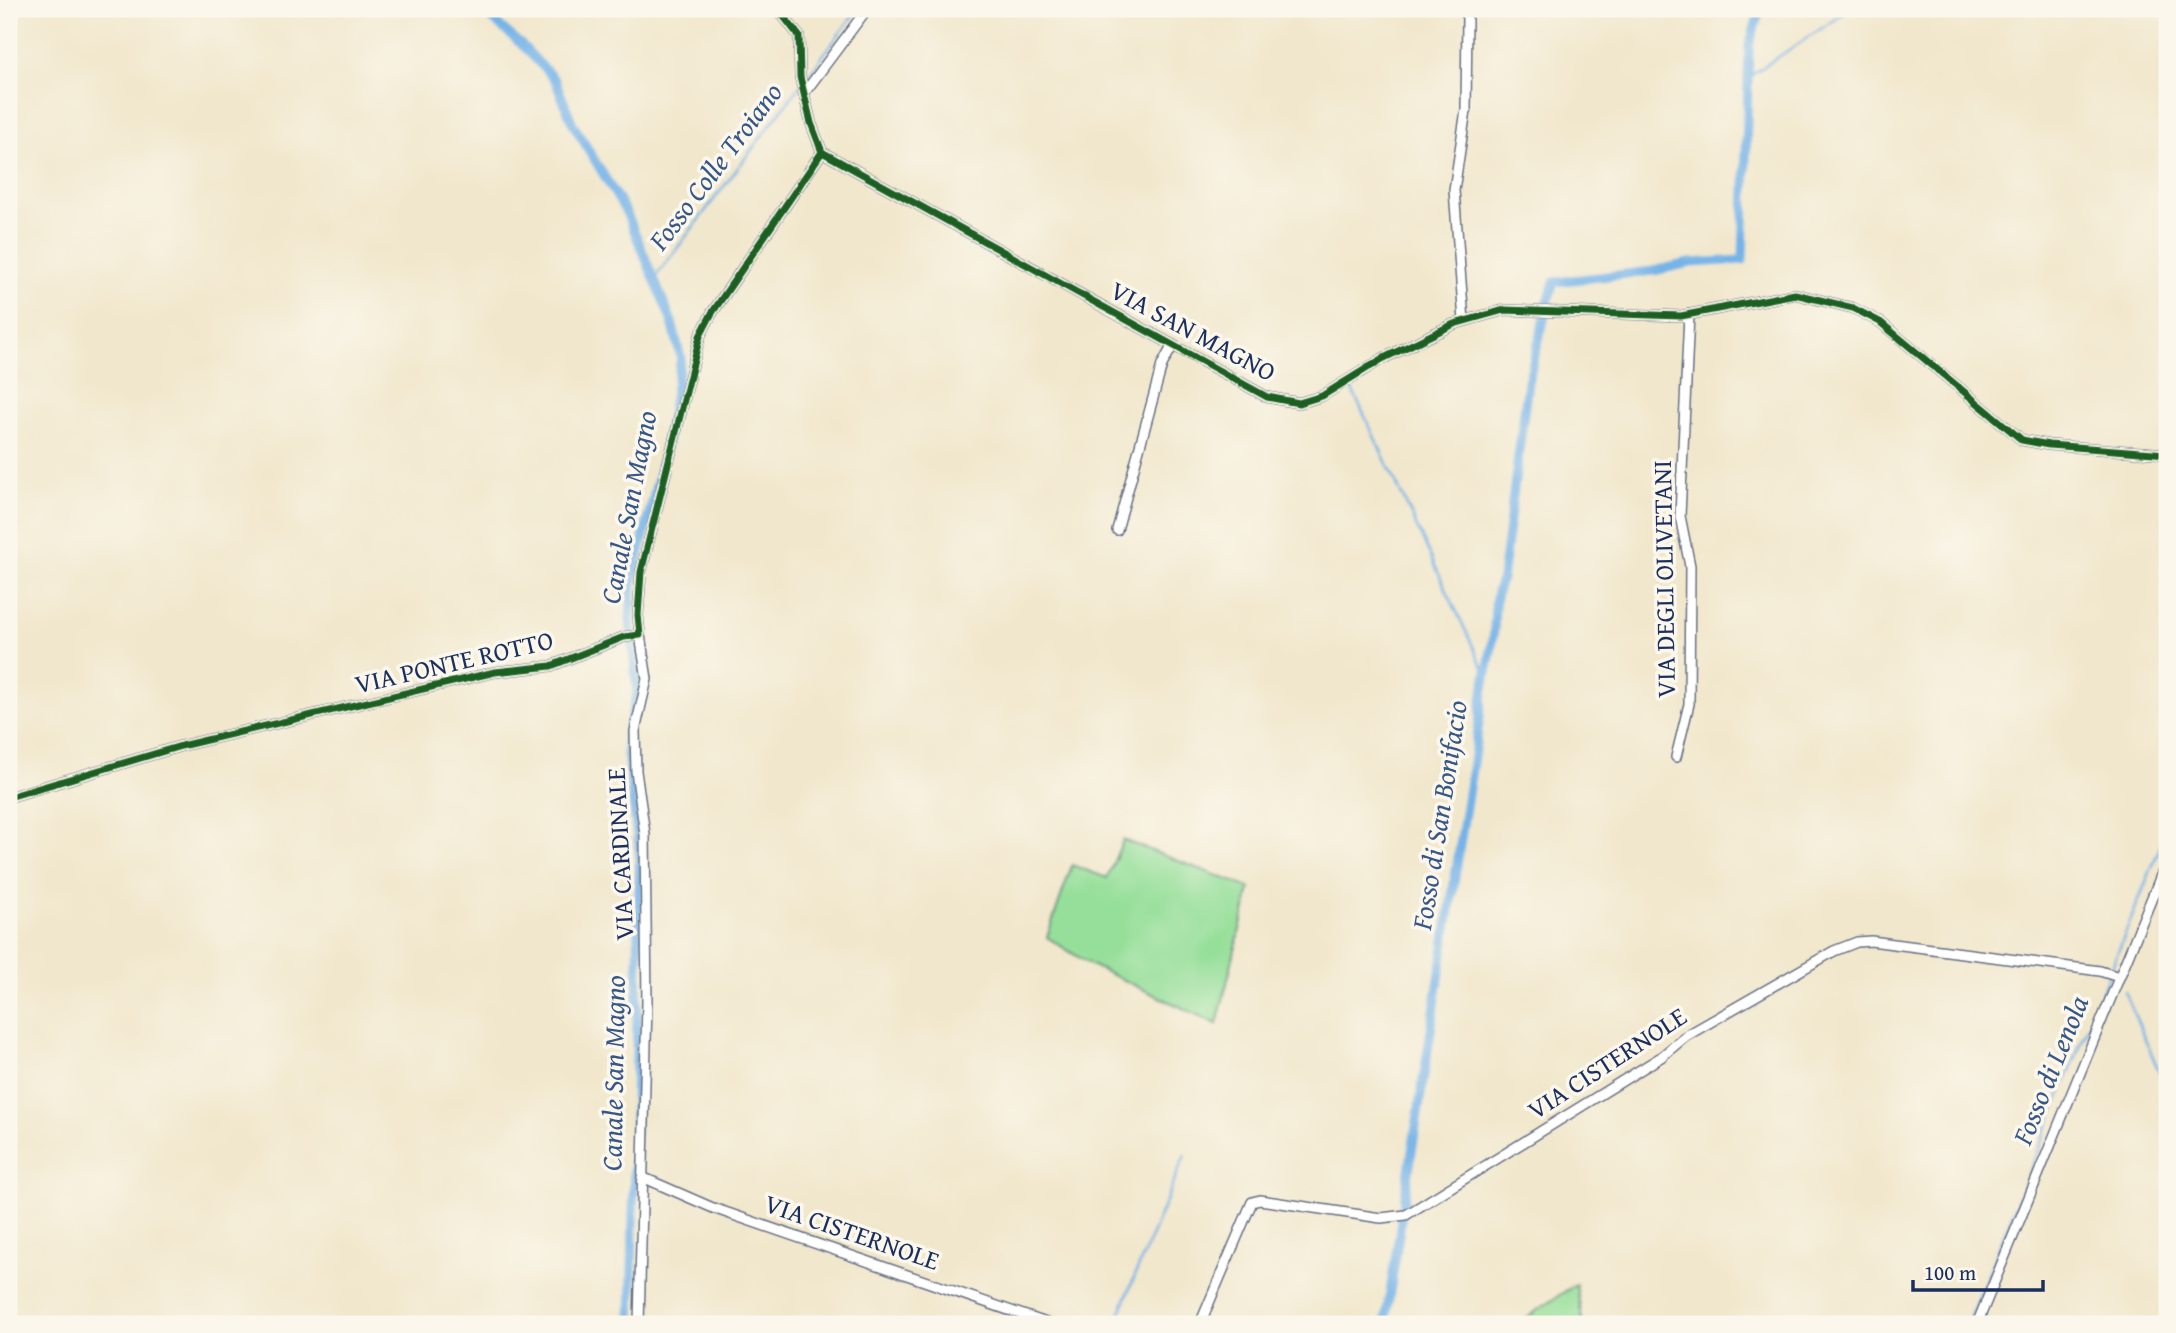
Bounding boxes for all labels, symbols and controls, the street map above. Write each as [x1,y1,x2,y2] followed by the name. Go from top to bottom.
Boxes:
[637,73,791,259] water label: Fosso Colle Troiano
[1104,270,1283,391] street label: VIA SAN MAGNO
[589,407,666,607] water label: Canale San Magno
[1642,460,1685,698] street label: VIA DEGLI OLIVETANI
[351,620,557,703] street label: VIA PONTE ROTTO
[1400,697,1477,934] water label: Fosso di San Bonifacio
[595,767,644,941] street label: VIA CARDINALE
[590,975,635,1171] water label: Canale San Magno
[2001,989,2098,1151] water label: Fosso di Lenola
[1520,996,1694,1129] street label: VIA CISTERNOLE
[759,1183,945,1280] street label: VIA CISTERNOLE
[1913,1249,2043,1293] scale bar
[1924,1257,1976,1288] text: 100 m

